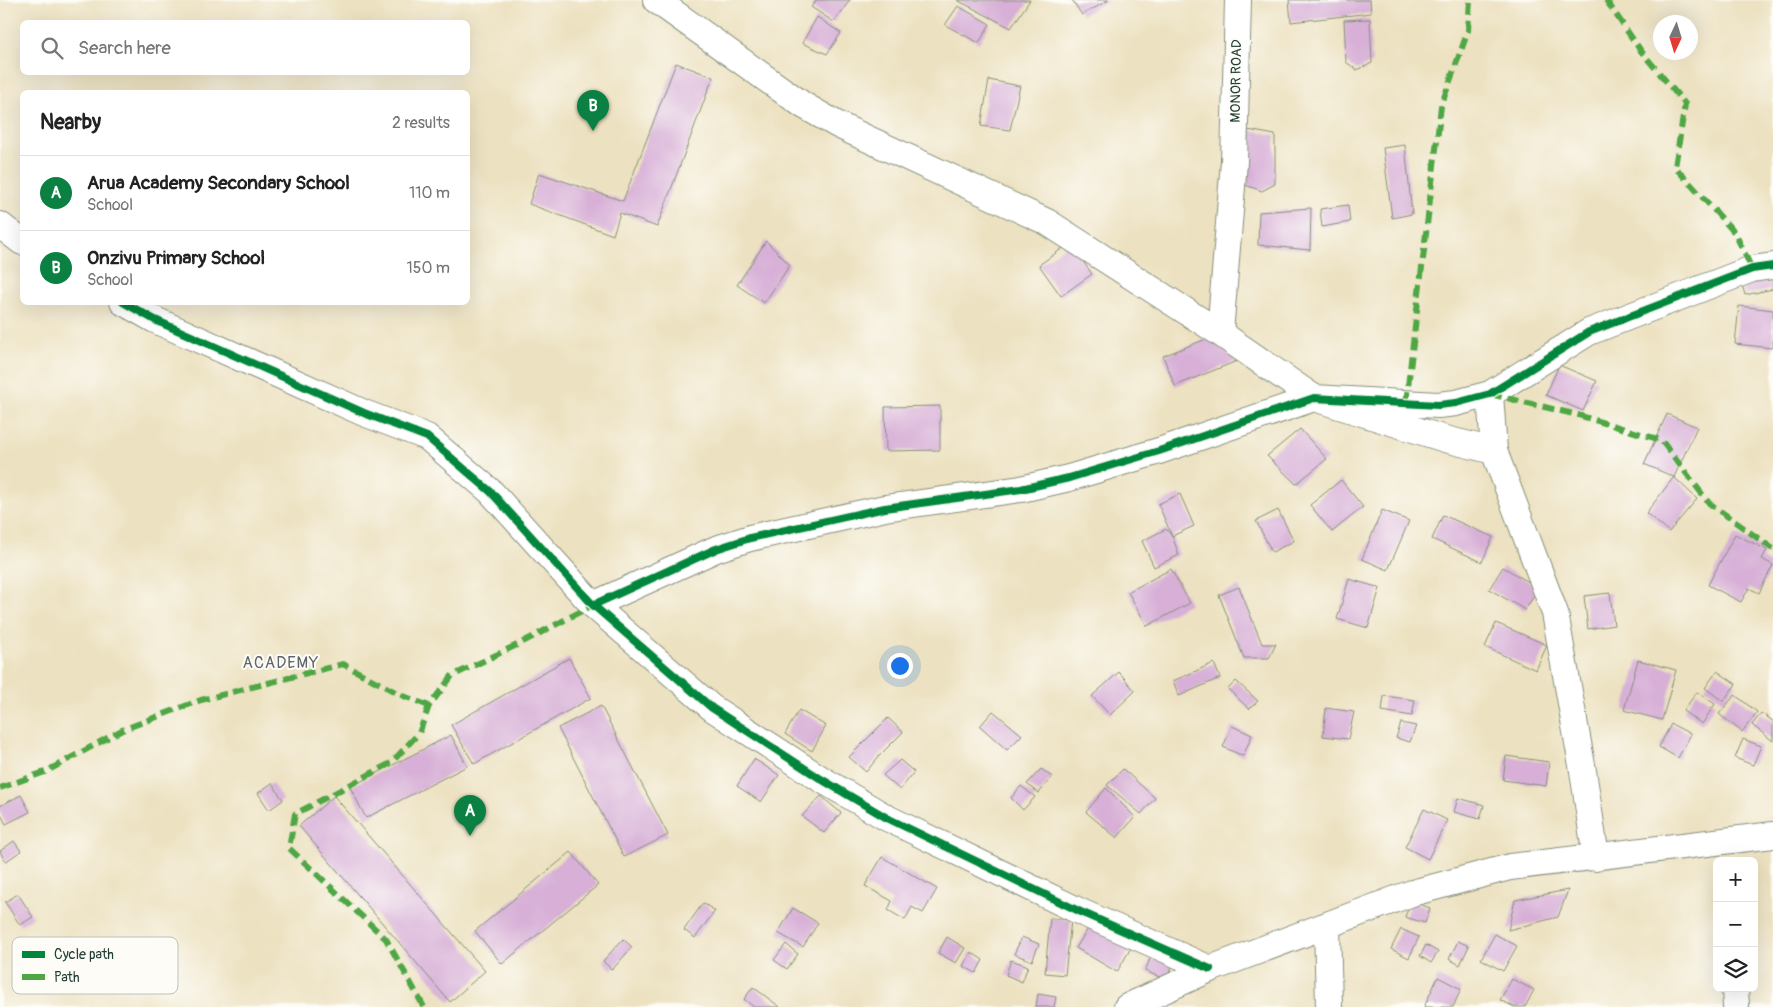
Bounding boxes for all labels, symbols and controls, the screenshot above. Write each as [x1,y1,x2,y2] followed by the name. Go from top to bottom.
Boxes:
[1653,15,1698,60] north arrow
[20,20,470,75] search box
[38,34,66,62] icon: search
[78,36,171,60] text: Search here
[1227,39,1245,123] street label: MONOR ROAD
[577,90,609,131] pin: B
[40,109,101,136] text: Nearby
[392,113,450,133] text: 2 results
[87,171,350,195] text: Arua Academy Secondary School
[51,183,61,203] text: A
[409,183,450,203] text: 110 m
[87,195,133,215] text: School
[87,246,265,270] text: Onzivu Primary School
[51,258,61,278] text: B
[406,258,450,278] text: 150 m
[87,270,133,290] text: School
[243,653,319,673] district label: ACADEMY
[887,653,913,679] your location
[454,795,486,836] pin: A
[1713,857,1758,992] map controls
[1713,857,1758,902] button: +
[1713,902,1758,947] button: −
[12,937,178,994] legend
[54,946,114,963] text: Cycle path
[1713,947,1758,992] button: layers
[54,969,79,986] text: Path

